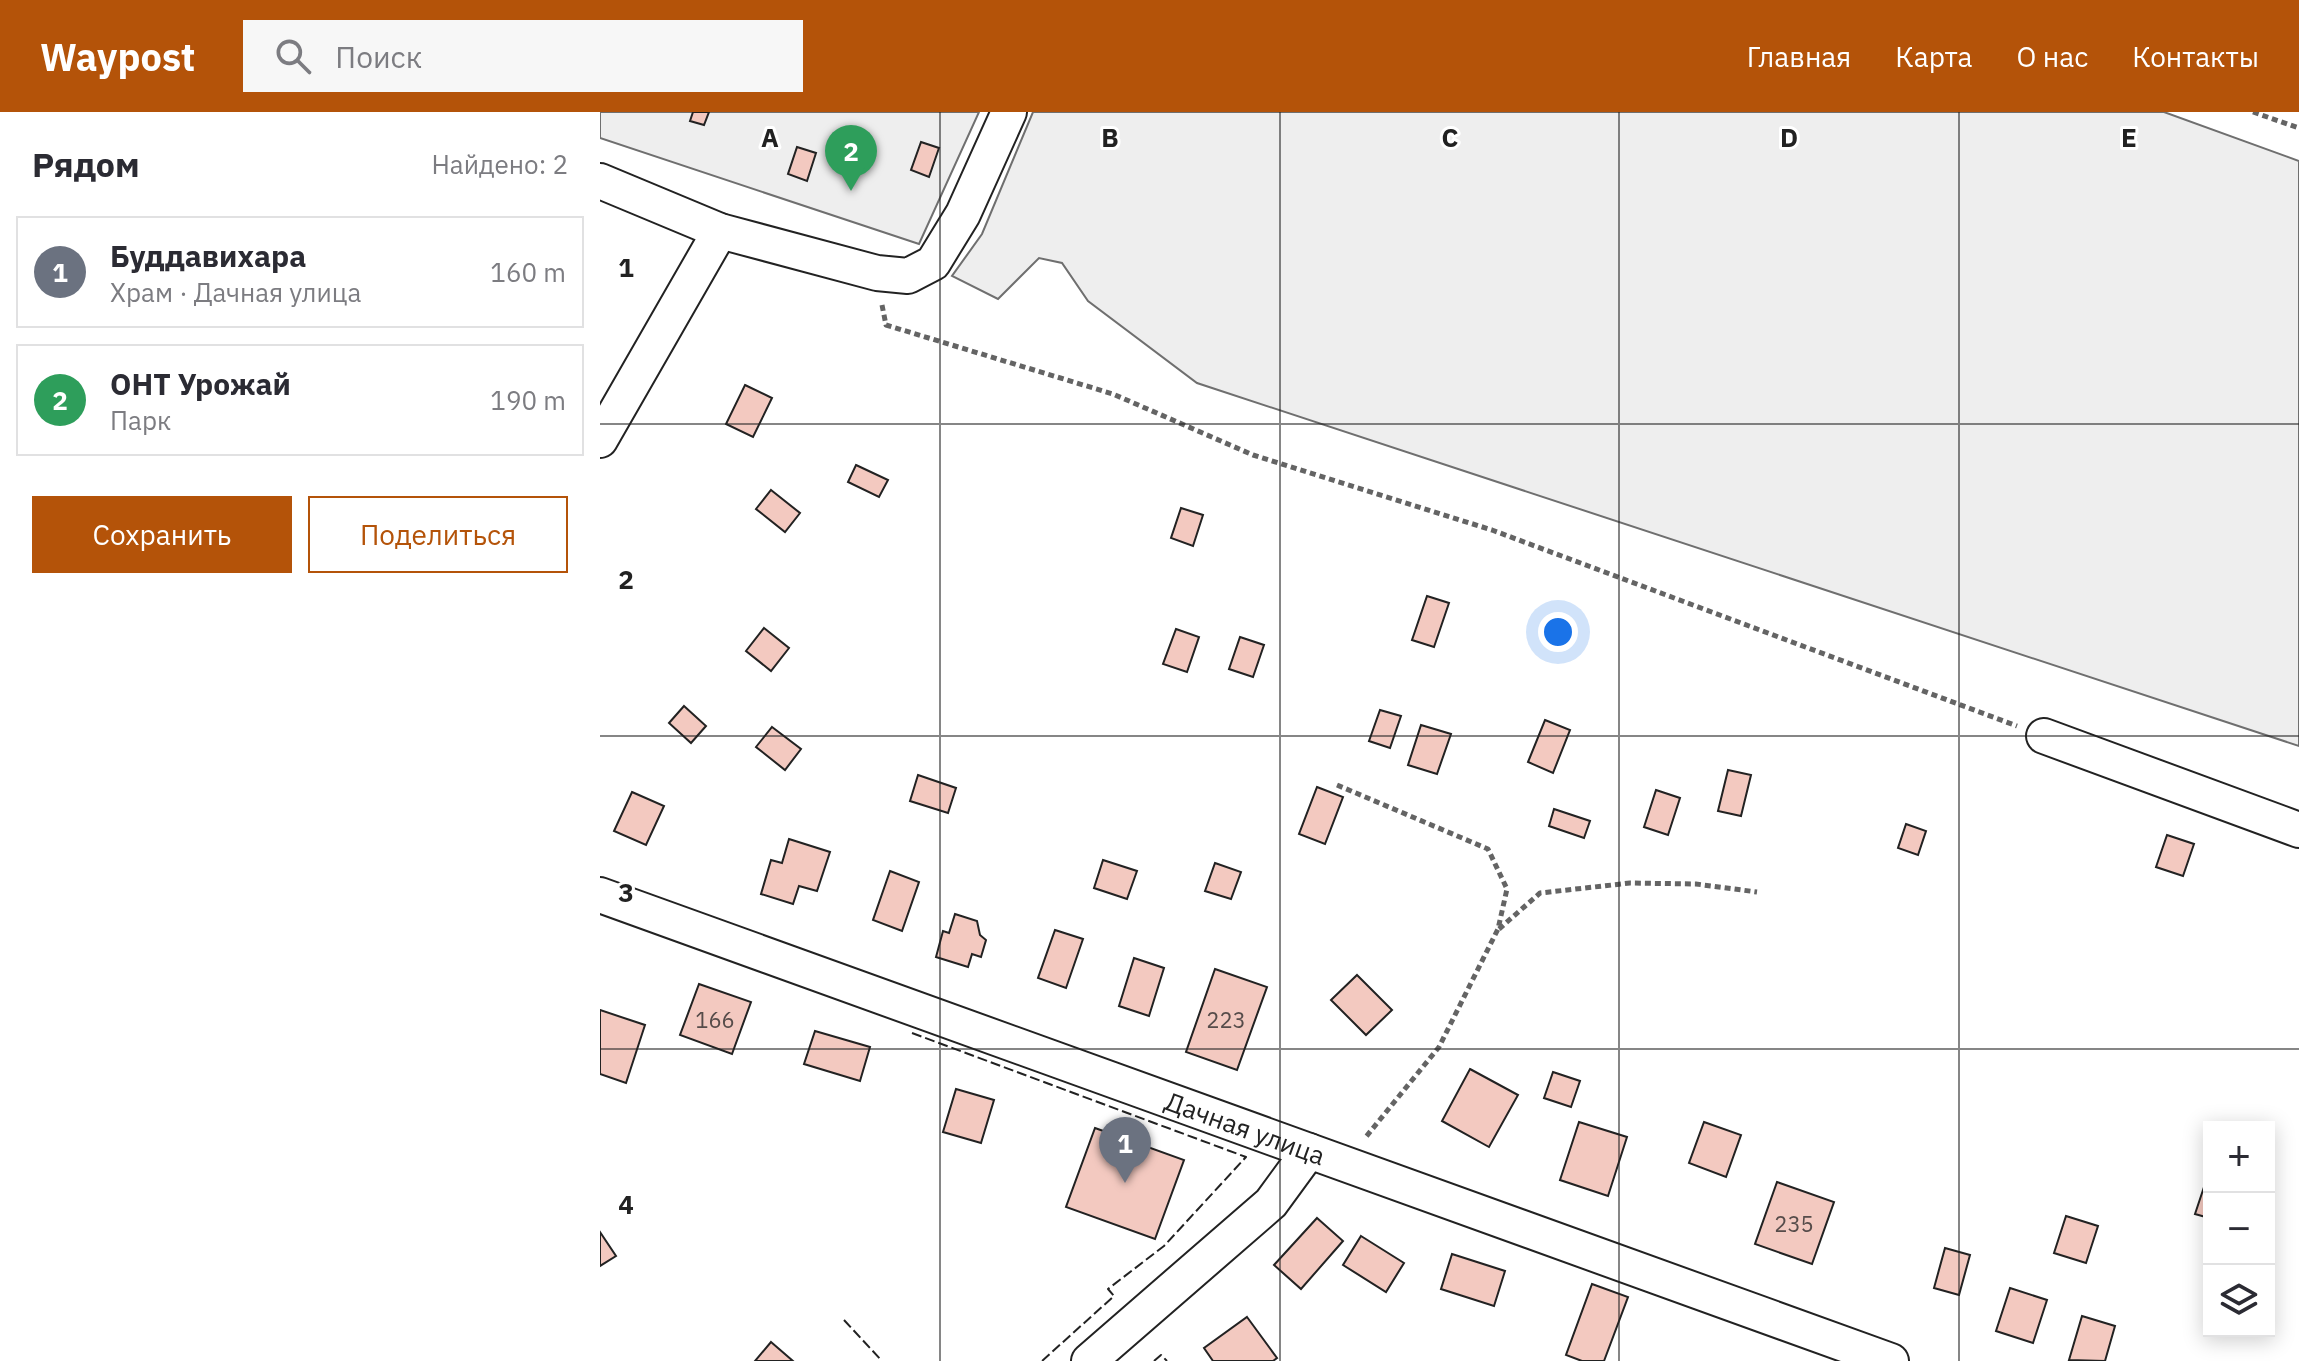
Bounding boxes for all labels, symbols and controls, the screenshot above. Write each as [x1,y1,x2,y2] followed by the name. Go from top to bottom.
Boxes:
[243,20,803,92] search box
[40,32,195,81] text: Waypost
[271,34,315,78] icon: search
[335,37,422,76] text: Поиск
[1747,38,1851,75] text: Главная
[1895,38,1972,75] text: Карта
[2016,38,2088,75] text: О нас
[2132,38,2259,75] text: Контакты
[761,120,779,154] text: A
[1101,120,1119,154] text: B
[1442,120,1459,154] text: C
[1780,120,1798,154] text: D
[2121,120,2137,154] text: E
[825,125,877,191] pin: 2
[32,142,140,186] text: Рядом
[431,147,568,181] text: Найдено: 2
[110,236,306,275] text: Буддавихара
[618,250,634,284] text: 1
[52,255,68,289] text: 1
[490,255,566,289] text: 160 m
[110,275,361,309] text: Храм · Дачная улица
[110,364,291,403] text: ОНТ Урожай
[52,383,68,417] text: 2
[490,383,566,417] text: 190 m
[110,403,171,437] text: Парк
[32,496,292,573] button: Сохранить
[308,496,568,573] button: Поделиться
[618,562,634,596] text: 2
[1538,612,1578,652] your location
[618,875,634,909] text: 3
[695,1005,735,1034] house number: 166
[1206,1005,1246,1034] house number: 223
[1161,1083,1330,1172] street label: Дачная улица
[1099,1117,1151,1183] pin: 1
[2203,1121,2275,1337] map controls
[2203,1121,2275,1193] button: +
[618,1187,634,1221] text: 4
[2203,1193,2275,1265] button: −
[1774,1209,1814,1238] house number: 235
[2203,1265,2275,1337] button: layers

